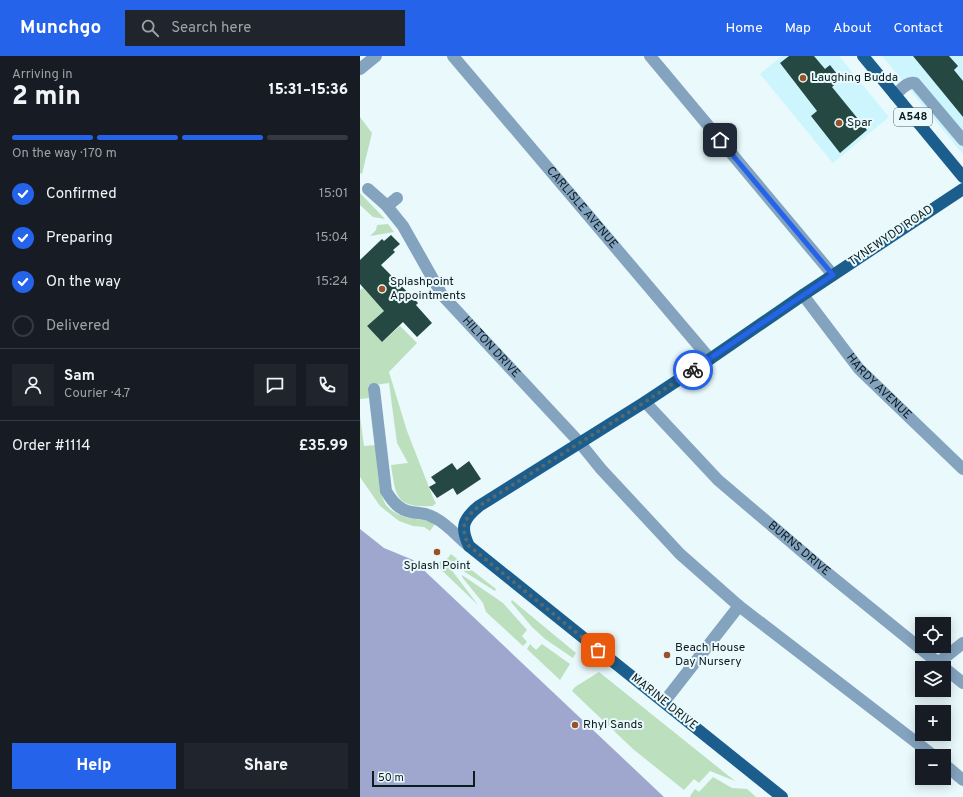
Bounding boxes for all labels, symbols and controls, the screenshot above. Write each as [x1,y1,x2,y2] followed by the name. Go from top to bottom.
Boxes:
[125,10,405,46] search box
[20,16,101,40] text: Munchgo
[139,17,161,39] icon: search
[171,19,251,38] text: Search here
[726,20,763,37] text: Home
[785,20,811,37] text: Map
[833,20,872,37] text: About
[894,20,943,37] text: Contact
[12,67,73,83] text: Arriving in
[811,70,898,86] place label: Laughing Budda
[798,73,808,83] marker: Laughing Budda
[12,81,81,114] text: 2 min
[269,81,348,100] text: 15:31–15:36
[894,108,932,126] road number: A548
[847,115,873,131] place label: Spar
[834,118,844,128] marker: Spar
[703,123,737,157] pin
[709,129,731,151] icon: home
[12,146,117,162] text: On the way · 170 m
[542,163,621,252] street label: CARLISLE AVENUE
[12,183,34,205] icon: check
[46,185,117,204] text: Confirmed
[319,186,348,202] text: 15:01
[846,202,936,270] street label: TYNEWYDD ROAD
[12,227,34,249] icon: check
[46,229,113,248] text: Preparing
[316,230,348,246] text: 15:04
[12,271,34,293] icon: check
[46,273,121,292] text: On the way
[316,274,348,290] text: 15:24
[390,274,466,304] place label: Splashpoint Appointments
[377,284,387,294] marker: Splashpoint Appointments
[458,313,523,381] street label: HILTON DRIVE
[46,317,110,336] text: Delivered
[673,350,713,390] courier
[842,350,915,423] street label: HARDY AVENUE
[682,359,704,381] icon: bike
[12,364,54,406] button: person
[254,364,296,406] button: chat
[306,364,348,406] button: phone
[64,367,95,386] text: Sam
[64,386,130,402] text: Courier · 4.7
[12,437,91,456] text: Order #1114
[299,437,348,456] text: £35.99
[764,518,833,580] street label: BURNS DRIVE
[432,547,442,557] marker: Splash Point
[403,558,471,574] place label: Splash Point
[915,617,951,785] map controls
[915,617,951,653] button: locate
[581,633,615,667] pin
[587,639,609,661] icon: bag
[675,640,745,670] place label: Beach House Day Nursery
[662,650,672,660] marker: Beach House Day Nursery
[915,661,951,697] button: layers
[627,670,701,734] street label: MARINE DRIVE
[915,705,951,741] button: +
[583,717,643,733] place label: Rhyl Sands
[570,720,580,730] marker: Rhyl Sands
[12,743,176,789] button: Help
[184,743,348,789] button: Share
[915,749,951,785] button: −
[372,769,475,788] scale bar
[378,771,404,785] text: 50 m

